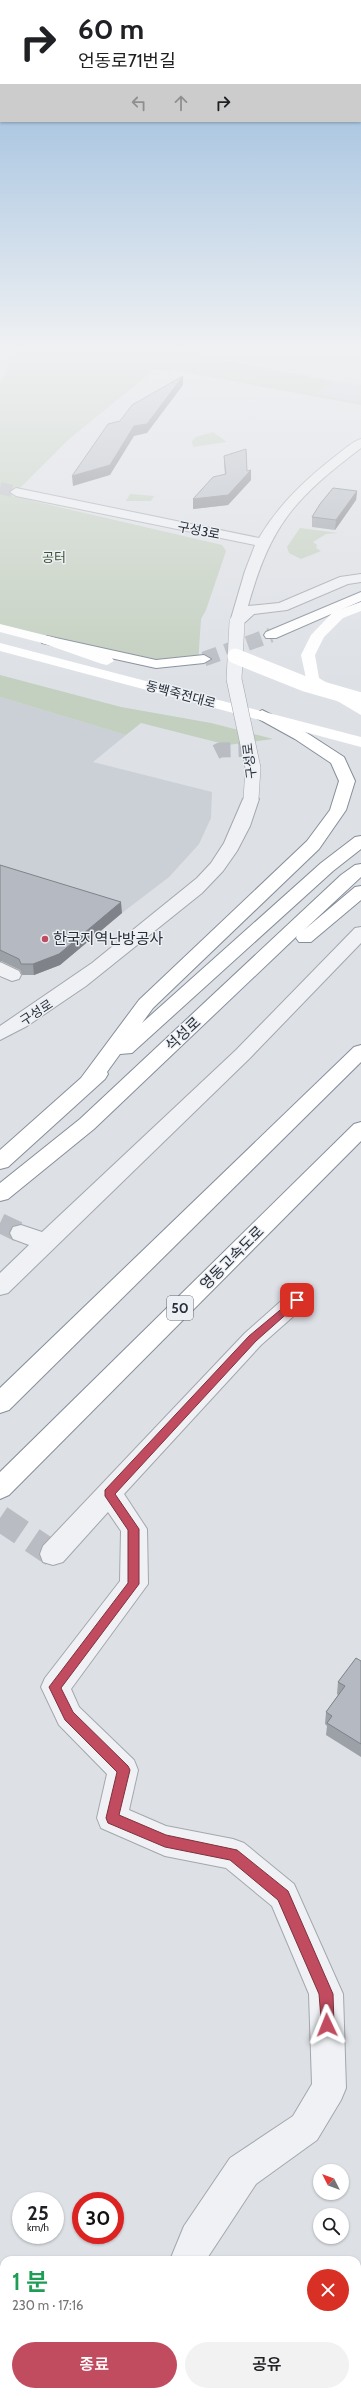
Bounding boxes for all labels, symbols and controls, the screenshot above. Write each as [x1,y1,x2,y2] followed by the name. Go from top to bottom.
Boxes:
[78,12,144,46] text: 60 m
[12,16,64,68] icon: right
[78,50,176,72] text: 언동로71번길
[128,92,150,114] icon: left
[170,92,192,114] icon: ahead
[212,92,234,114] icon: right
[176,518,222,542] street label: 구성3로
[42,549,66,565] park label: 공터
[144,677,218,711] street label: 동백죽전대로
[239,742,259,780] street label: 구성로
[53,930,164,948] place label: 한국지역난방공사
[40,934,50,944] marker: 한국지역난방공사
[17,996,55,1028] street label: 구성로
[162,1013,204,1055] street label: 석성로
[196,1222,268,1294] street label: 영동고속도로
[280,1283,314,1317] pin
[286,1289,308,1311] icon: arrive
[167,1296,193,1320] road number: 50
[306,2004,348,2046] position arrow
[313,2164,349,2200] north arrow
[313,2164,349,2244] map controls
[72,2192,124,2244] speed limit sign: 30
[27,2201,49,2225] text: 25
[313,2208,349,2244] button: search
[27,2221,49,2234] text: km/h
[12,2267,48,2296] text: 1 분
[307,2269,349,2311] button: close
[12,2297,83,2313] text: 230 m · 17:16
[12,2342,177,2388] button: 종료
[185,2342,349,2388] button: 공유

